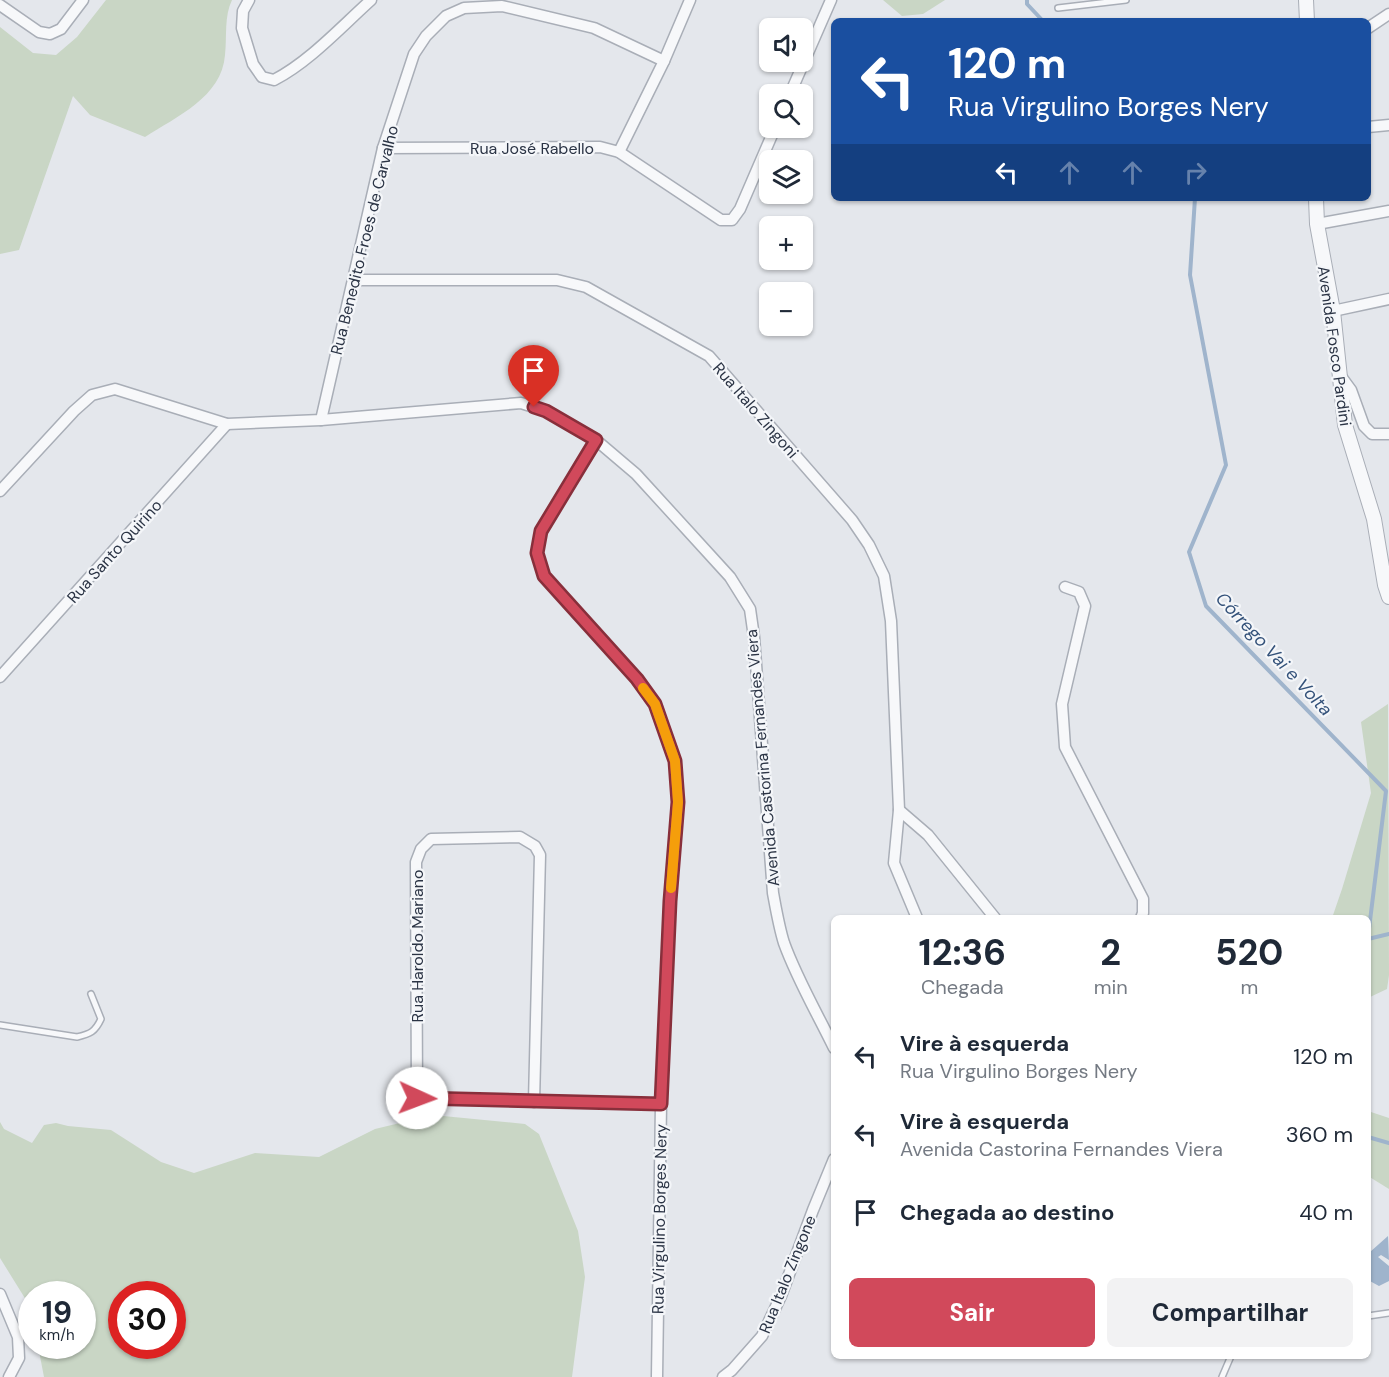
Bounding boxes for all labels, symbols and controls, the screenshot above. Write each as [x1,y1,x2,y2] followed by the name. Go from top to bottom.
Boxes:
[759,18,813,336] map controls
[759,18,813,72] button: sound
[948,36,1066,91] text: 120 m
[849,42,927,120] icon: left
[759,84,813,138] button: search
[948,89,1269,124] text: Rua Virgulino Borges Nery
[326,123,403,357] street label: Rua Benedito Froes de Carvalho
[470,138,594,159] street label: Rua José Rabello
[759,150,813,204] button: layers
[990,156,1023,189] icon: left
[1053,156,1086,189] icon: ahead
[1116,156,1149,189] icon: ahead
[1179,156,1212,189] icon: right
[759,216,813,270] button: +
[1313,265,1356,428] street label: Avenida Fosco Pardini
[759,282,813,336] button: −
[508,345,559,407] pin
[517,354,550,387] icon: arrive
[708,358,803,463] street label: Rua Italo Zingoni
[62,495,166,608] street label: Rua Santo Quirino
[1210,587,1338,721] water label: Córrego Vai e Volta
[741,628,784,887] street label: Avenida Castorina Fernandes Viera
[407,870,428,1022] street label: Rua Haroldo Mariano
[919,929,1006,976] text: 12:36
[1100,929,1121,976] text: 2
[1215,929,1283,976] text: 520
[921,974,1004,1000] text: Chegada
[1094,974,1128,1000] text: min
[1240,974,1258,1000] text: m
[900,1029,1069,1058] text: Vire à esquerda
[849,1040,882,1073] icon: left
[1293,1042,1353,1071] text: 120 m
[900,1058,1138,1084] text: Rua Virgulino Borges Nery
[385,1066,449,1130] position arrow
[900,1107,1069,1136] text: Vire à esquerda
[849,1118,882,1151] icon: left
[1286,1120,1353,1149] text: 360 m
[647,1124,672,1314] street label: Rua Virgulino Borges Nery
[900,1136,1223,1162] text: Avenida Castorina Fernandes Viera
[849,1196,882,1229] icon: arrive
[900,1198,1114,1227] text: Chegada ao destino
[1299,1198,1353,1227] text: 40 m
[754,1212,821,1336] street label: Rua Italo Zingone
[849,1278,1095,1347] button: Sair
[1107,1278,1353,1347] button: Compartilhar
[108,1281,186,1359] speed limit sign: 30
[42,1293,72,1332] text: 19
[39,1325,75,1345] text: km/h

